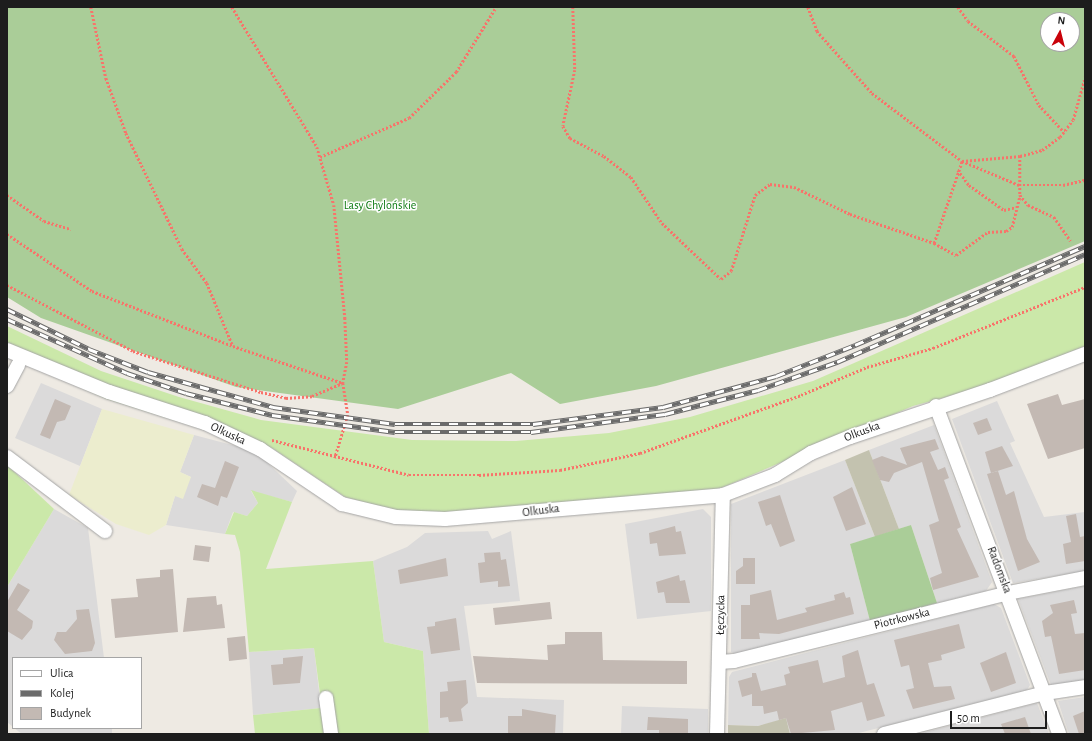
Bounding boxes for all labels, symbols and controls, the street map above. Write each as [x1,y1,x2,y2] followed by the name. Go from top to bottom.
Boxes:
[1040,12,1080,52] north arrow
[1057,15,1066,27] text: N
[344,199,416,213] park label: Lasy Chylońskie
[842,419,882,445] street label: Olkuska
[208,420,248,448] street label: Olkuska
[522,502,560,520] street label: Olkuska
[984,545,1014,595] street label: Radomska
[713,595,729,635] street label: Łęczycka
[873,605,931,633] street label: Piotrkowska
[12,657,142,729] legend
[50,667,73,679] text: Ulica
[50,687,74,699] text: Kolej
[952,703,1049,729] scale bar
[50,707,91,719] text: Budynek
[957,712,980,724] text: 50 m

